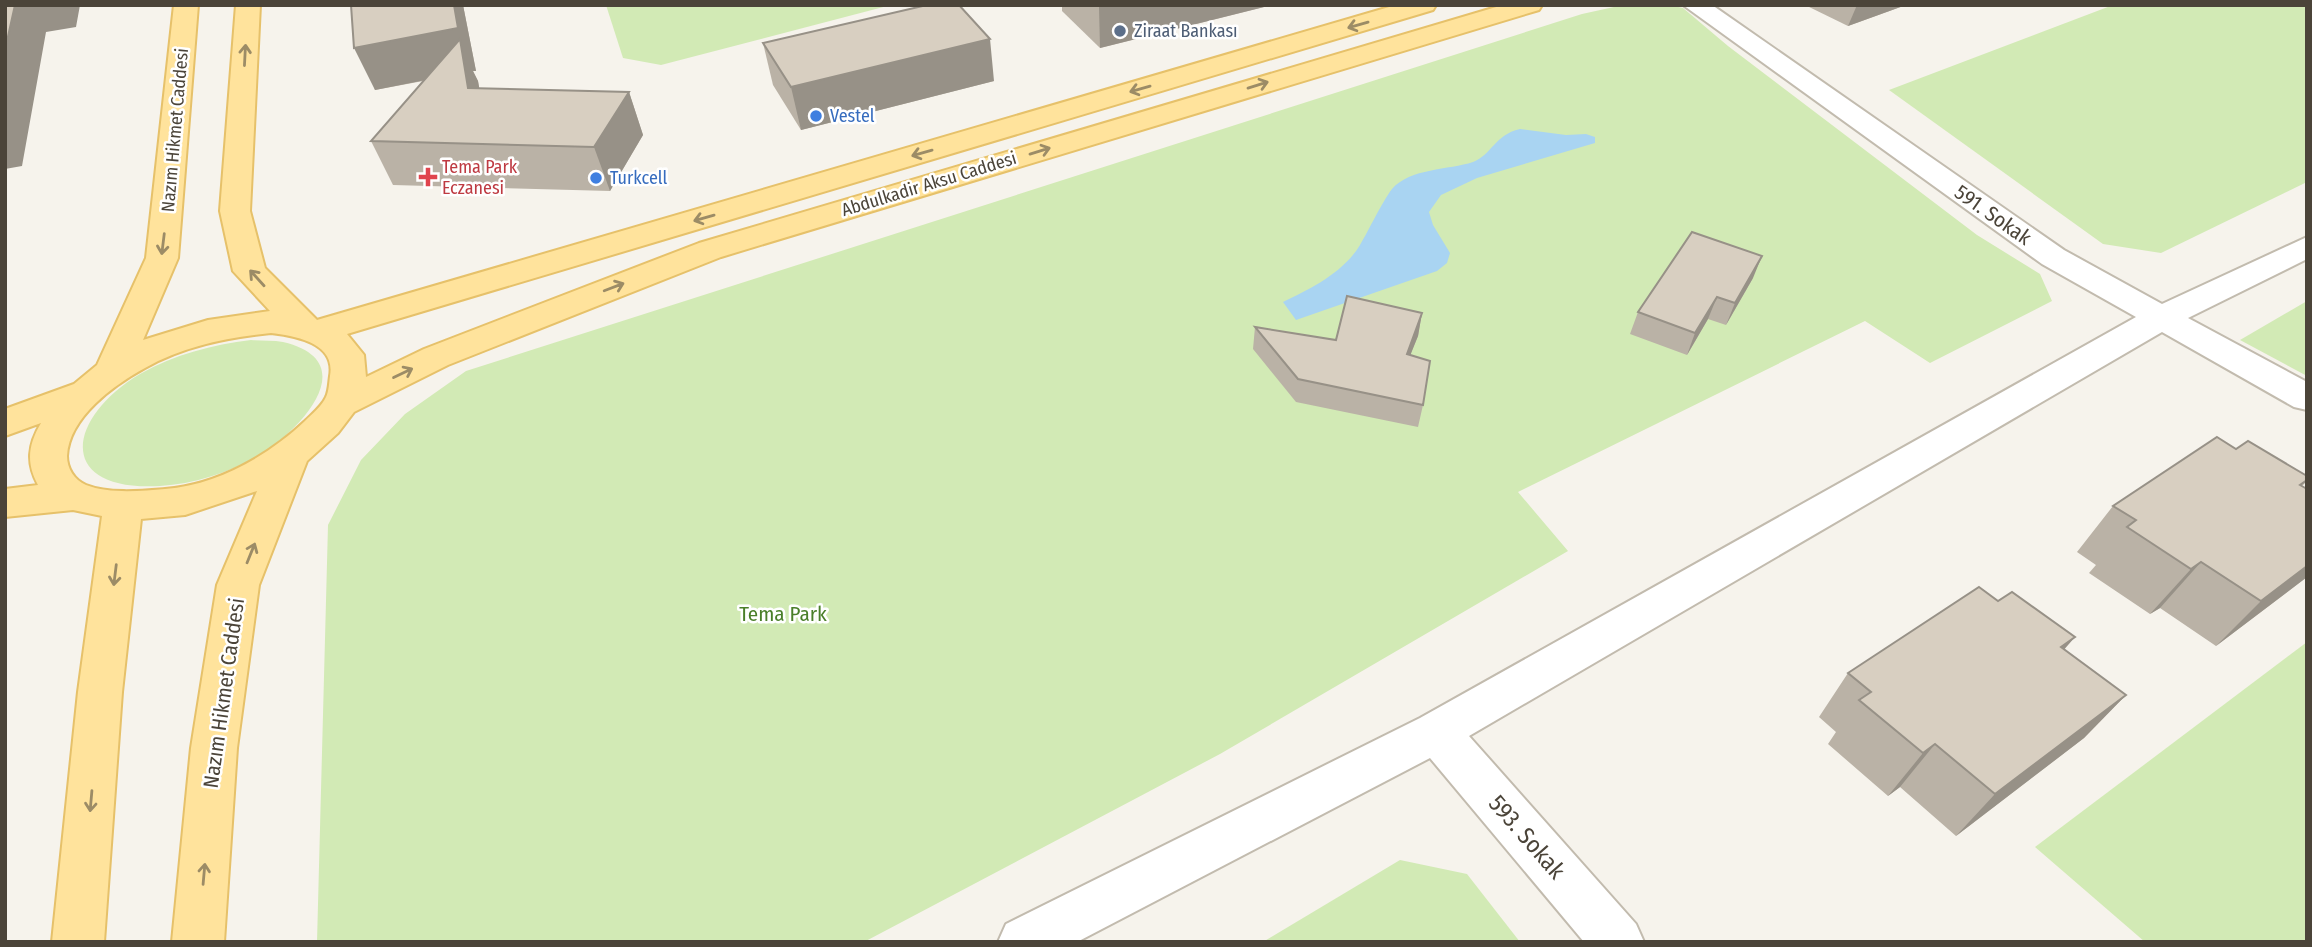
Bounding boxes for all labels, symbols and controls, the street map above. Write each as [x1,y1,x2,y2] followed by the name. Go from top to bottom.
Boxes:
[1348,19,1370,32] one-way arrow
[1134,20,1238,42] place label: Ziraat Bankası
[1112,23,1128,39] marker: Ziraat Bankası
[238,44,251,67] one-way arrow
[157,47,193,213] street label: Nazım Hikmet Caddesi
[1247,78,1269,91] one-way arrow
[1129,83,1151,96] one-way arrow
[830,105,875,127] place label: Vestel
[808,108,824,124] marker: Vestel
[1029,143,1051,156] one-way arrow
[839,147,1019,221] street label: Abdulkadir Aksu Caddesi
[911,148,933,161] one-way arrow
[442,156,518,199] place label: Tema Park Eczanesi
[610,167,668,189] place label: Turkcell
[420,169,436,185] marker: Tema Park Eczanesi
[588,170,604,186] marker: Turkcell
[1950,179,2037,251] street label: 591. Sokak
[693,212,715,225] one-way arrow
[157,232,170,255] one-way arrow
[249,269,265,287] one-way arrow
[602,280,624,293] one-way arrow
[392,365,413,379] one-way arrow
[246,543,259,564] one-way arrow
[108,563,121,585] one-way arrow
[198,596,250,790] street label: Nazım Hikmet Caddesi
[739,601,827,627] park label: Tema Park
[84,789,97,812] one-way arrow
[1483,789,1571,885] street label: 593. Sokak
[197,863,210,886] one-way arrow

